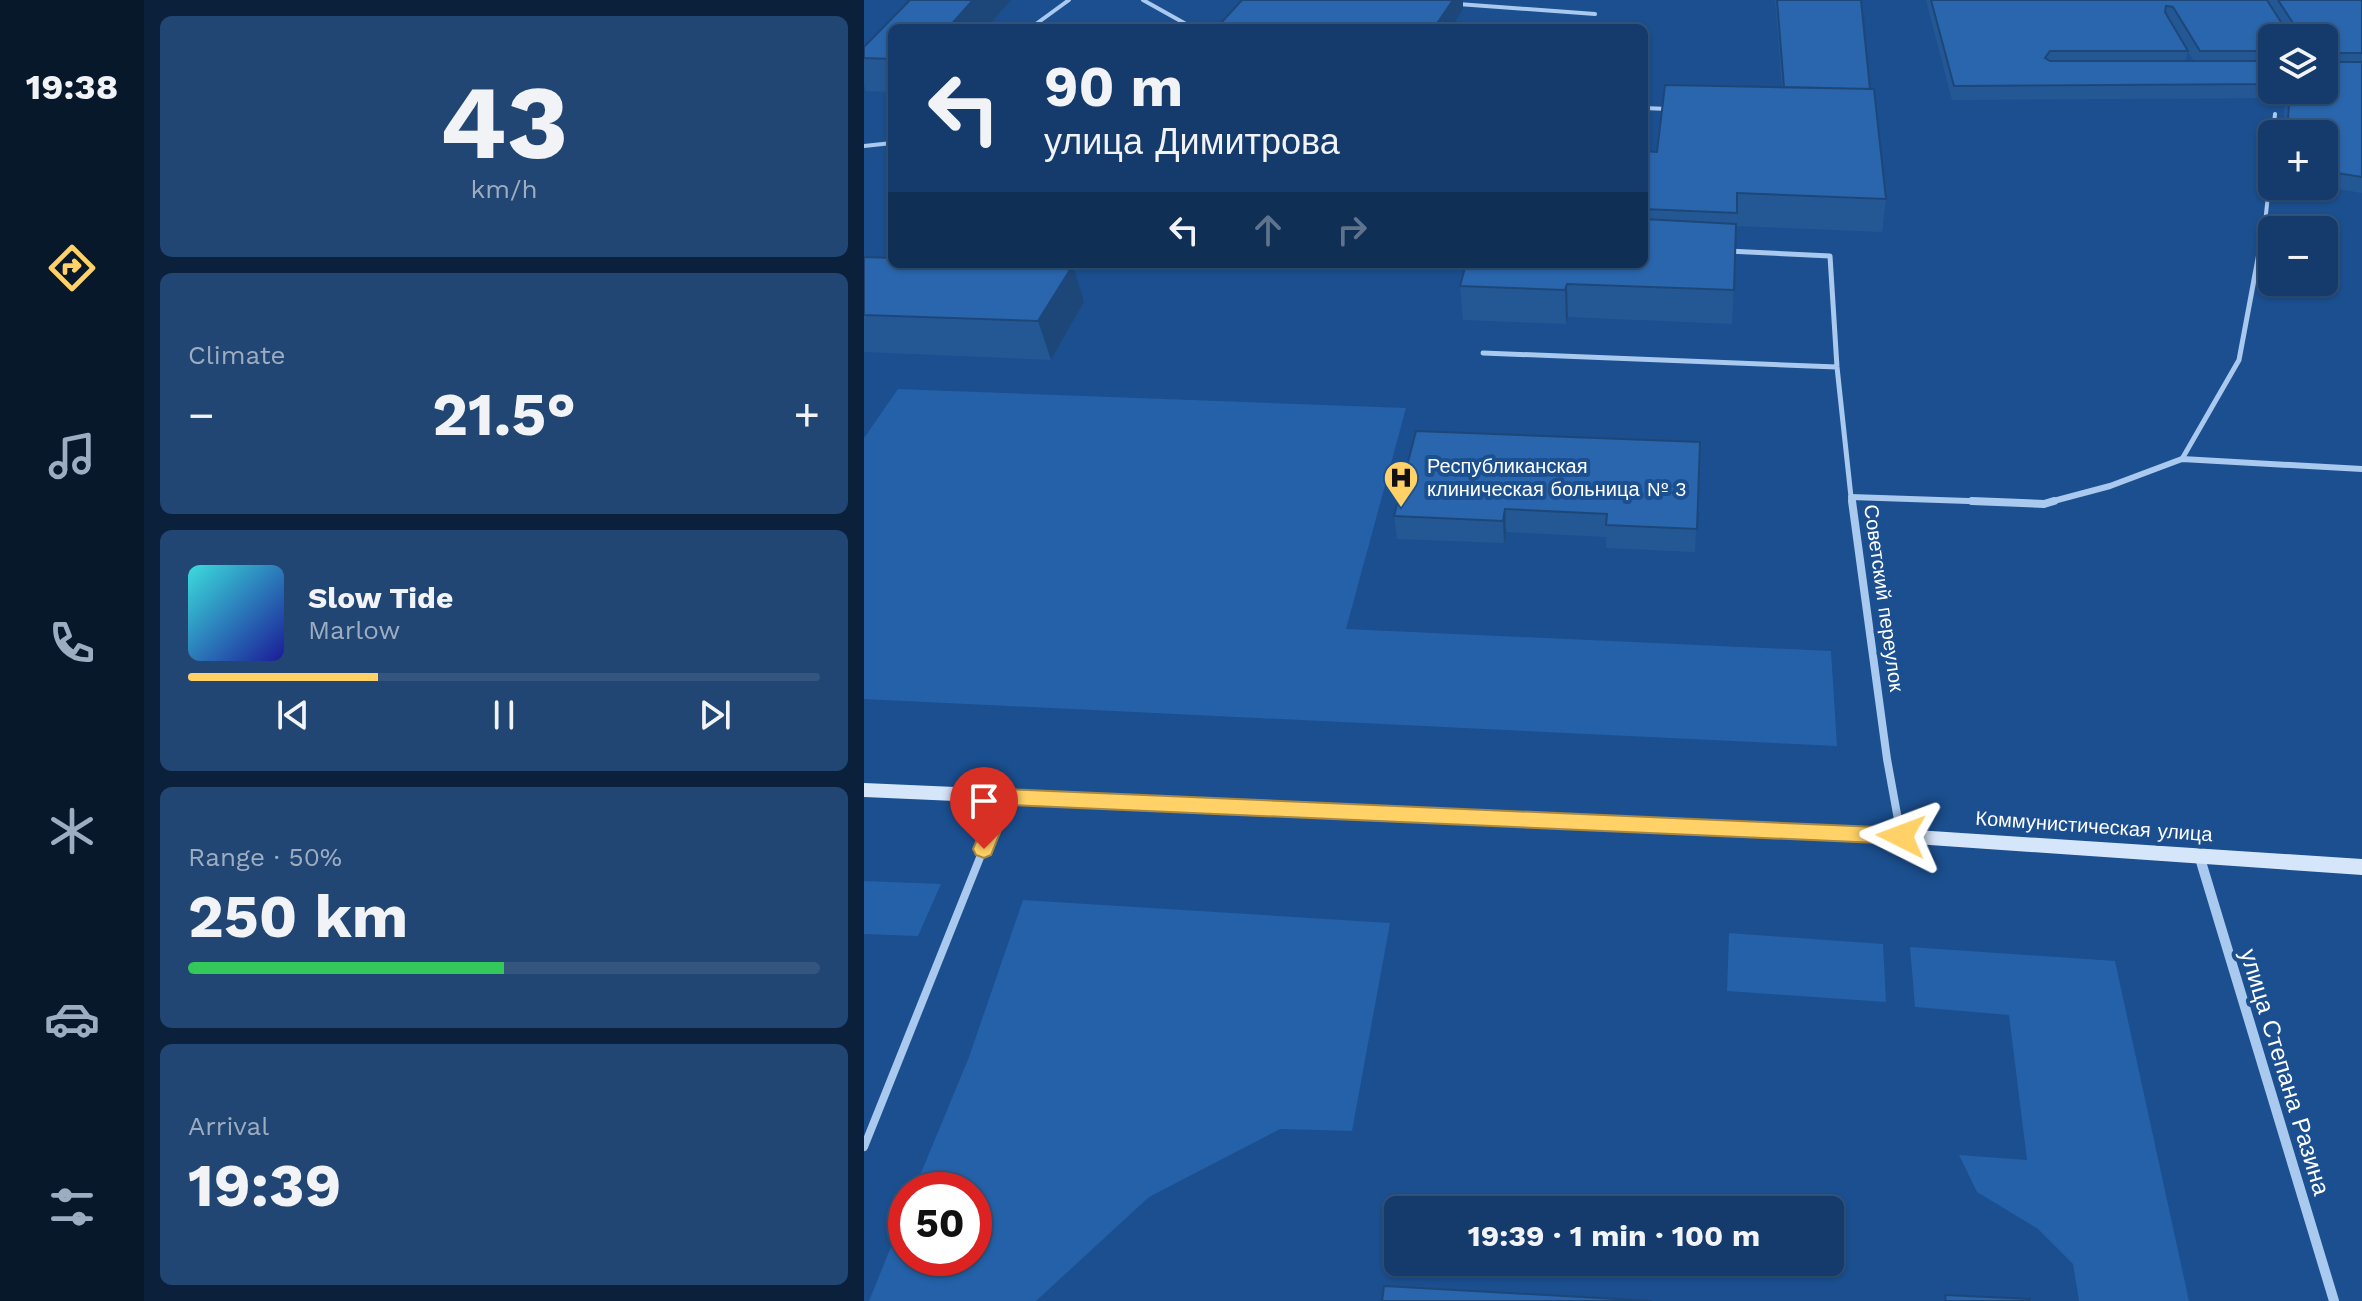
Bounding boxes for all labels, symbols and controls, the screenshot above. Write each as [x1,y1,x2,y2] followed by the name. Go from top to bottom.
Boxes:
[2258,24,2338,296] map controls
[2258,24,2338,104] button: layers
[1044,54,1183,120] text: 90 m
[912,56,1016,160] icon: left
[440,61,568,183] text: 43
[26,66,118,108] text: 19:38
[2258,120,2338,200] button: +
[1044,121,1340,163] text: улица Димитрова
[471,174,537,204] text: km/h
[1162,208,1206,252] icon: left
[1246,208,1290,252] icon: ahead
[1330,208,1374,252] icon: right
[2258,216,2338,296] button: −
[44,240,100,296] icon: directions
[188,340,286,370] text: Climate
[432,379,576,450] text: 21.5°
[188,389,215,441] text: −
[793,389,820,441] text: +
[44,428,100,484] icon: music
[1427,454,1687,501] place label: Республиканская клиническая больница № 3
[1382,459,1420,509] hospital icon: Республиканская клиническая больница № 3
[1859,503,1909,693] street label: Советский переулок
[308,580,453,615] text: Slow Tide
[44,615,100,671] icon: phone
[308,615,400,645] text: Marlow
[271,693,315,737] icon: previous
[482,693,526,737] icon: pause
[693,693,737,737] icon: next
[950,767,1018,849] pin
[962,779,1006,823] icon: arrive
[1859,794,1943,878] position arrow
[44,803,100,859] icon: climate
[1975,806,2214,846] street label: Коммунистическая улица
[188,842,342,872] text: Range · 50%
[188,881,408,952] text: 250 km
[2234,945,2336,1199] street label: улица Степана Разина
[44,991,100,1047] icon: car
[188,1111,269,1141] text: Arrival
[188,1150,341,1221] text: 19:39
[888,1172,992,1276] speed limit sign: 50
[44,1179,100,1235] icon: filters
[1468,1218,1760,1253] text: 19:39 · 1 min · 100 m

